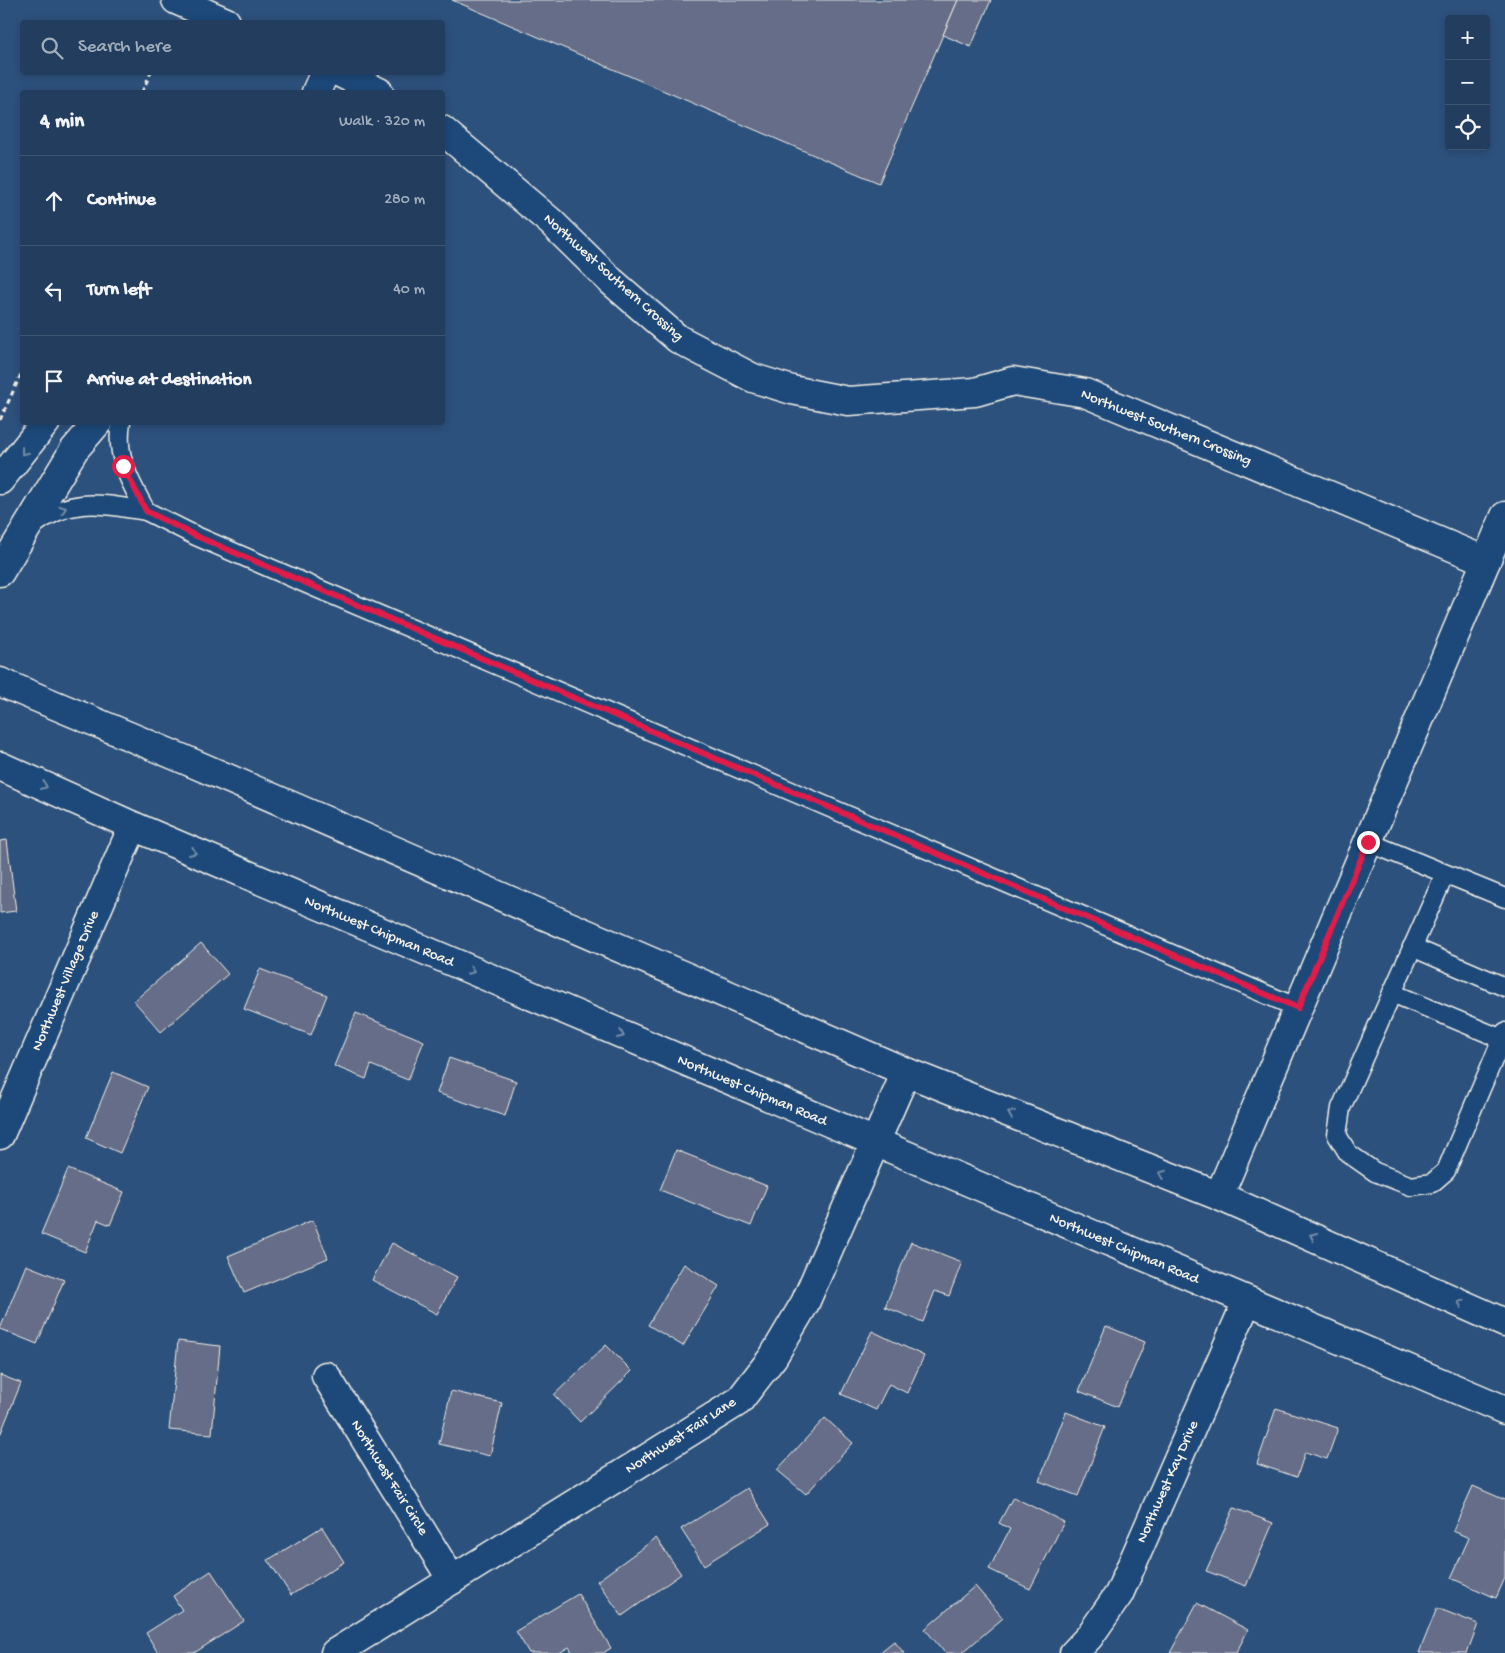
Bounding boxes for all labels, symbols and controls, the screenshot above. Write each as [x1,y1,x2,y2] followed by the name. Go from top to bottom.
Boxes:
[1445,15,1490,150] map controls
[1445,15,1490,60] button: +
[20,20,445,75] search box
[38,34,66,62] icon: search
[78,36,172,59] text: Search here
[1445,60,1490,105] button: −
[1445,105,1490,150] button: locate
[40,110,84,135] text: 4 min
[339,113,425,132] text: Walk · 320 m
[40,187,68,215] icon: ahead
[87,189,156,212] text: Continue
[384,191,425,210] text: 280 m
[539,210,687,346] street label: Northwest Southern Crossing
[40,277,68,305] icon: left
[87,279,151,302] text: Turn left
[393,281,425,300] text: 40 m
[40,367,68,395] icon: arrive
[87,369,251,392] text: Arrive at destination
[1078,385,1254,471] street label: Northwest Southern Crossing
[21,446,29,455] one-way arrow
[112,455,135,478] route start
[58,505,67,515] one-way arrow
[39,780,48,791] one-way arrow
[1357,831,1380,854] route end
[188,846,197,857] one-way arrow
[301,892,458,972] street label: Northwest Chipman Road
[28,908,104,1054] street label: Northwest Village Drive
[466,964,475,975] one-way arrow
[616,1028,625,1039] one-way arrow
[674,1051,831,1131] street label: Northwest Chipman Road
[1008,1110,1016,1120] one-way arrow
[1159,1170,1167,1180] one-way arrow
[1046,1209,1203,1289] street label: Northwest Chipman Road
[1309,1232,1318,1243] one-way arrow
[1457,1299,1466,1309] one-way arrow
[622,1393,740,1479] street label: Northwest Fair Lane
[346,1417,432,1539] street label: Northwest Fair Circle
[1133,1418,1203,1546] street label: Northwest Kay Drive

